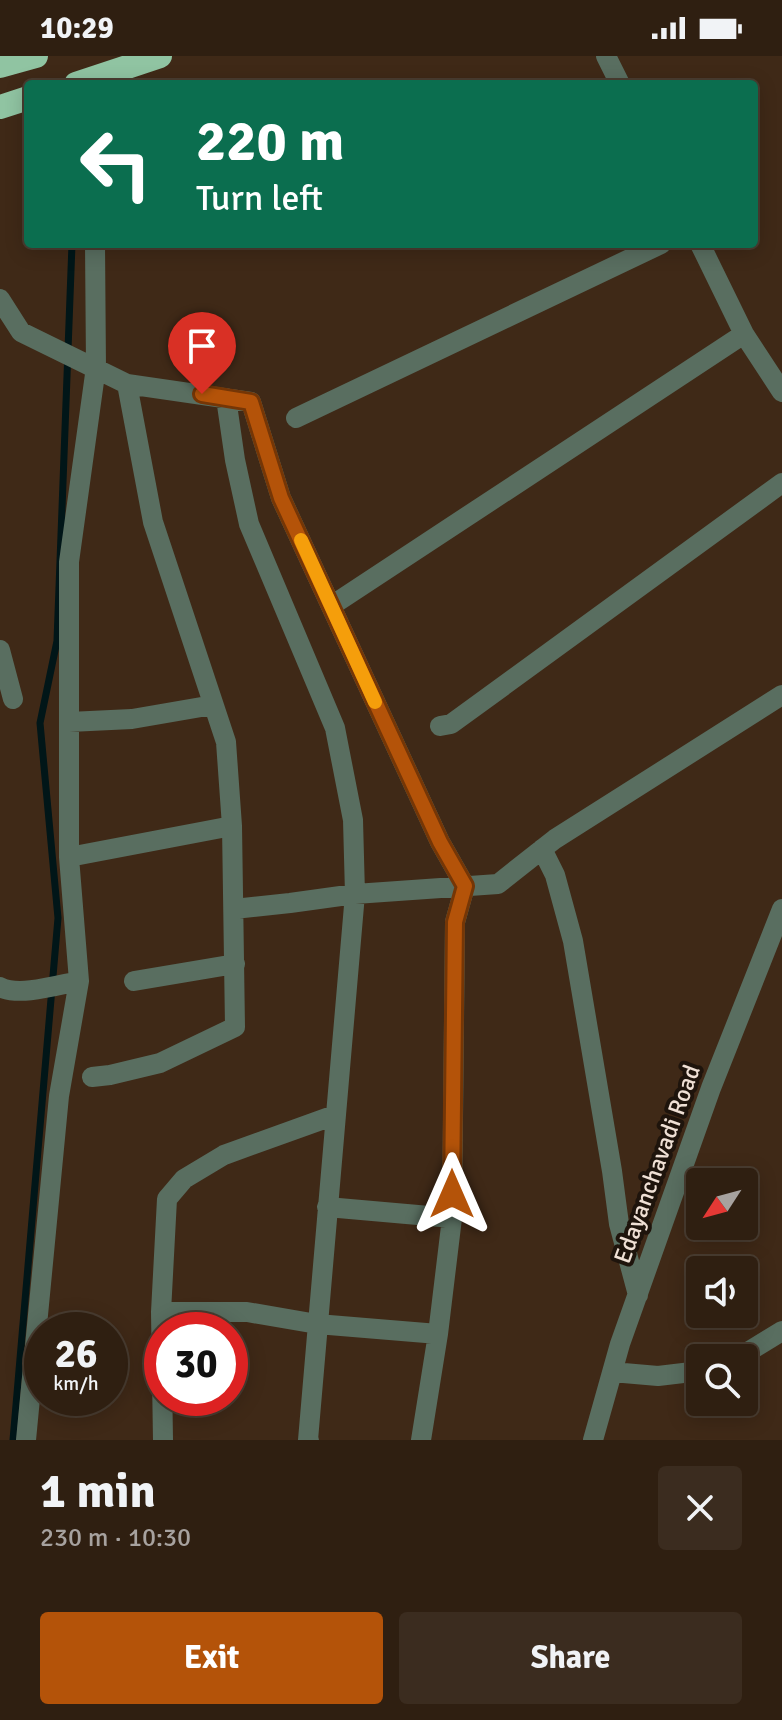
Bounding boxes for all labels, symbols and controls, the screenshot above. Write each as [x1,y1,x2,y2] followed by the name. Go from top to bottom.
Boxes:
[40,10,114,47] text: 10:29
[196,107,344,176] text: 220 m
[64,112,168,216] icon: left
[196,176,323,221] text: Turn left
[168,312,236,394] pin
[180,324,224,368] icon: arrive
[607,1061,707,1267] street label: Edayanchavadi Road
[410,1152,494,1236] position arrow
[686,1168,758,1240] north arrow
[686,1168,758,1416] map controls
[686,1256,758,1328] button: sound
[144,1312,248,1416] speed limit sign: 30
[54,1329,98,1379] text: 26
[686,1344,758,1416] button: search
[53,1371,99,1396] text: km/h
[40,1462,156,1521] text: 1 min
[658,1466,742,1550] button: close
[40,1522,191,1554] text: 230 m · 10:30
[40,1612,383,1704] button: Exit
[399,1612,742,1704] button: Share

